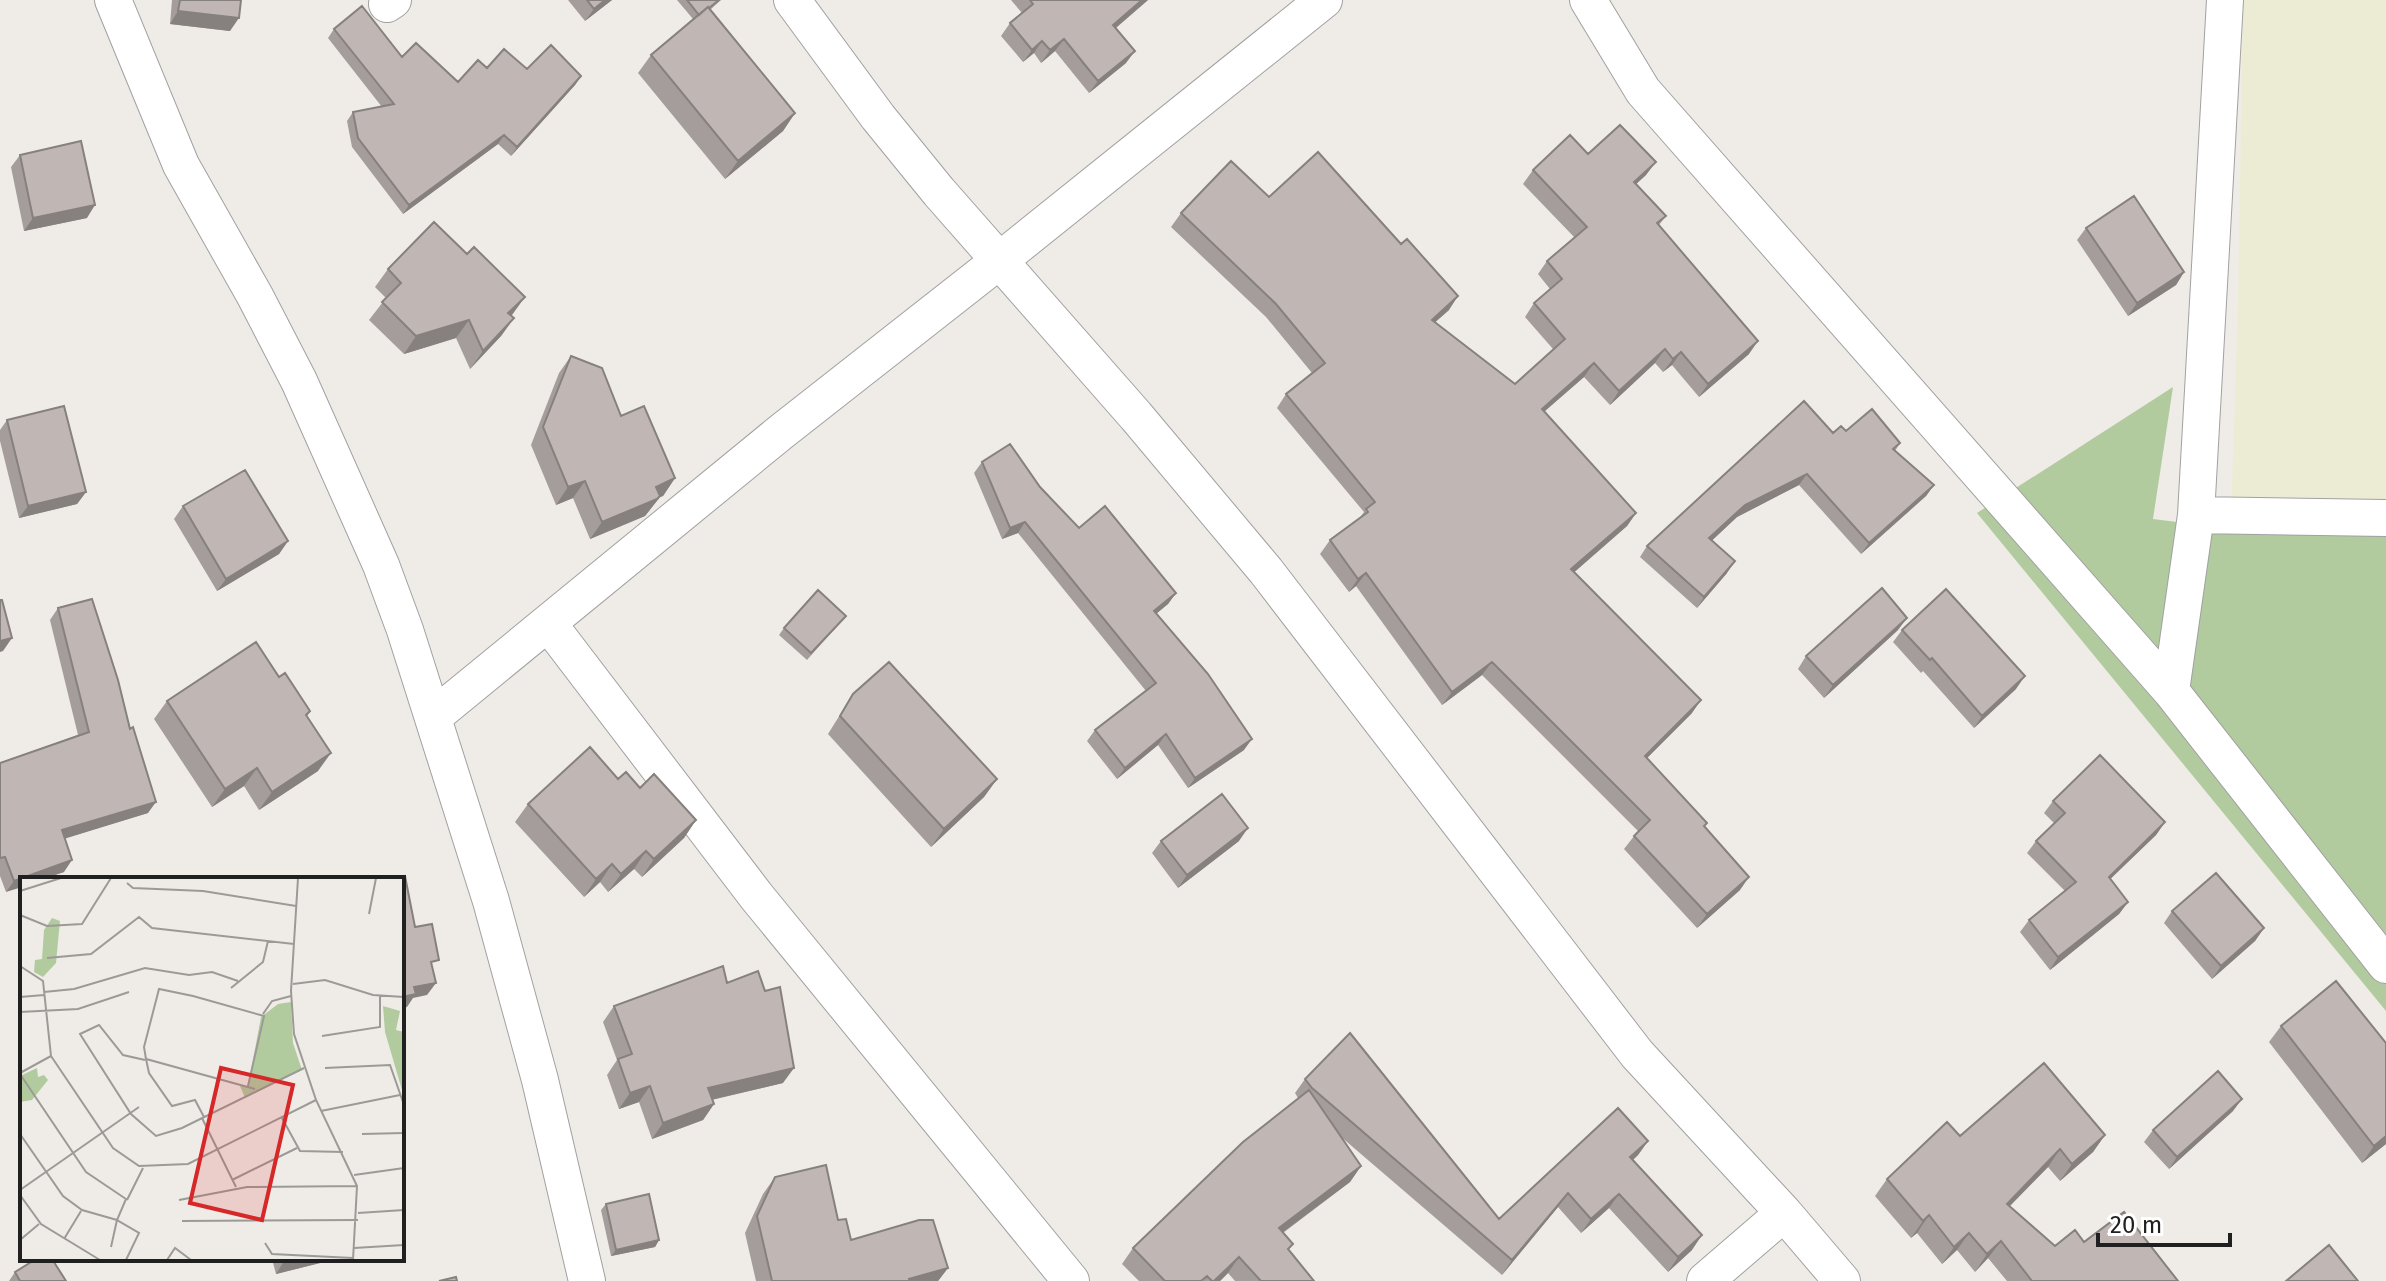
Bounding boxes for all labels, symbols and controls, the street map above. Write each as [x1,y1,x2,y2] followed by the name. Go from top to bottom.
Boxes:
[20,877,404,1261] inset map
[2098,1197,2230,1247] scale bar
[2110,1211,2162,1239] text: 20 m

